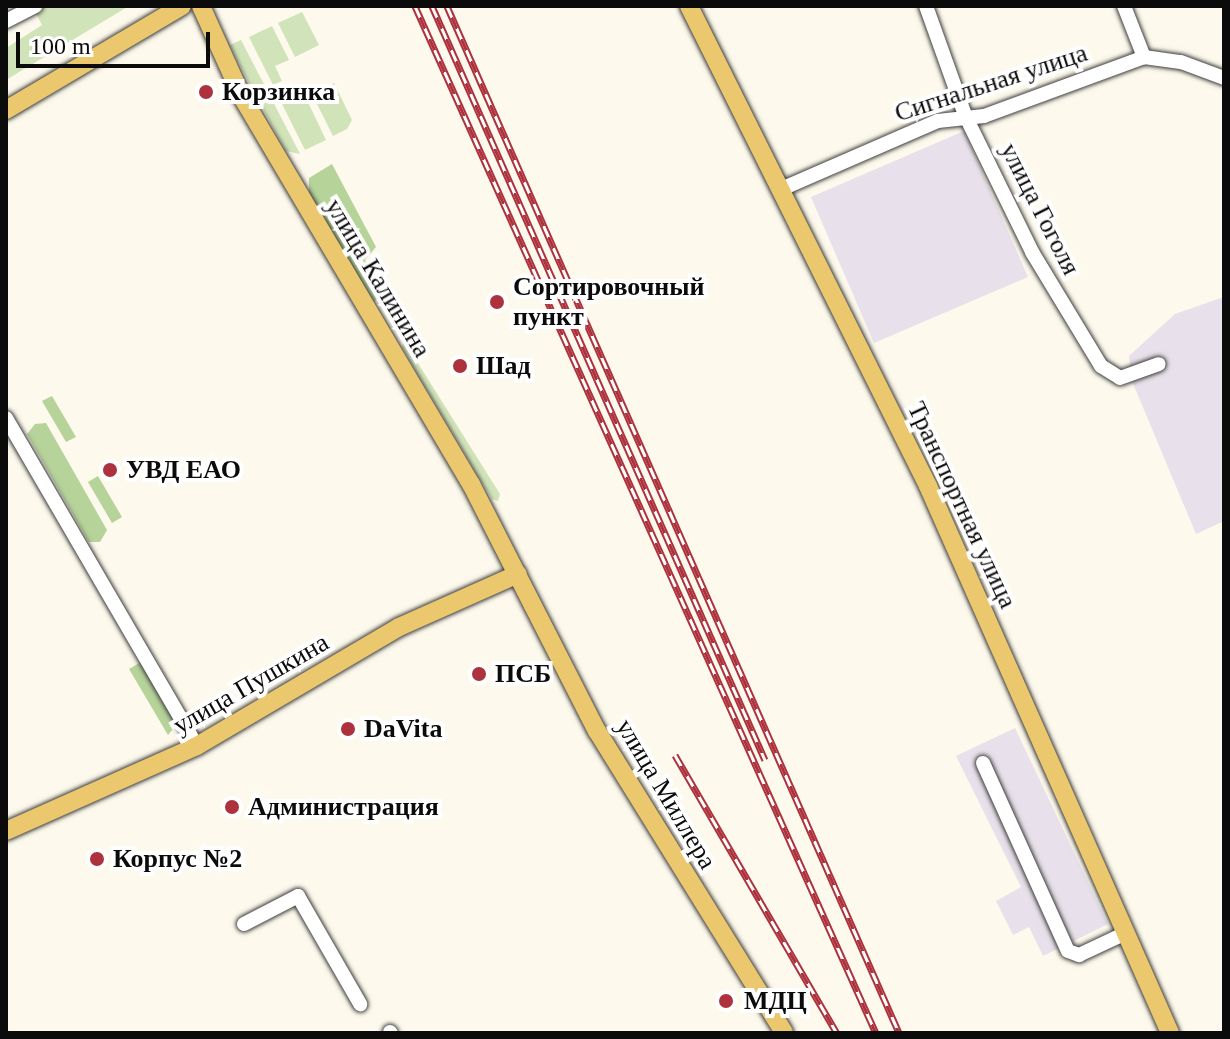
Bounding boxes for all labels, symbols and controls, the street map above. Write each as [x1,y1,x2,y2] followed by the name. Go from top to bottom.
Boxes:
[20,16,214,66] scale bar
[30,33,91,59] text: 100 m
[891,37,1091,129] street label: Сигнальная улица
[222,76,335,108] place label: Корзинка
[197,83,215,101] marker: Корзинка
[993,138,1087,280] street label: улица Гоголя
[318,193,438,363] street label: улица Калинина
[513,271,705,332] place label: Сортировочный пункт
[488,293,506,311] marker: Сортировочный пункт
[476,350,531,382] place label: Шад
[451,357,469,375] marker: Шад
[901,397,1023,613] street label: Транспортная улица
[126,454,241,486] place label: УВД ЕАО
[101,461,119,479] marker: УВД ЕАО
[168,627,334,741] street label: улица Пушкина
[495,658,551,690] place label: ПСБ
[470,665,488,683] marker: ПСБ
[364,713,442,745] place label: DaVita
[609,713,723,875] street label: улица Миллера
[339,720,357,738] marker: DaVita
[248,791,439,823] place label: Администрация
[223,798,241,816] marker: Администрация
[113,843,242,875] place label: Корпус №2
[88,850,106,868] marker: Корпус №2
[744,985,807,1017] place label: МДЦ
[715,990,737,1012] marker: МДЦ

